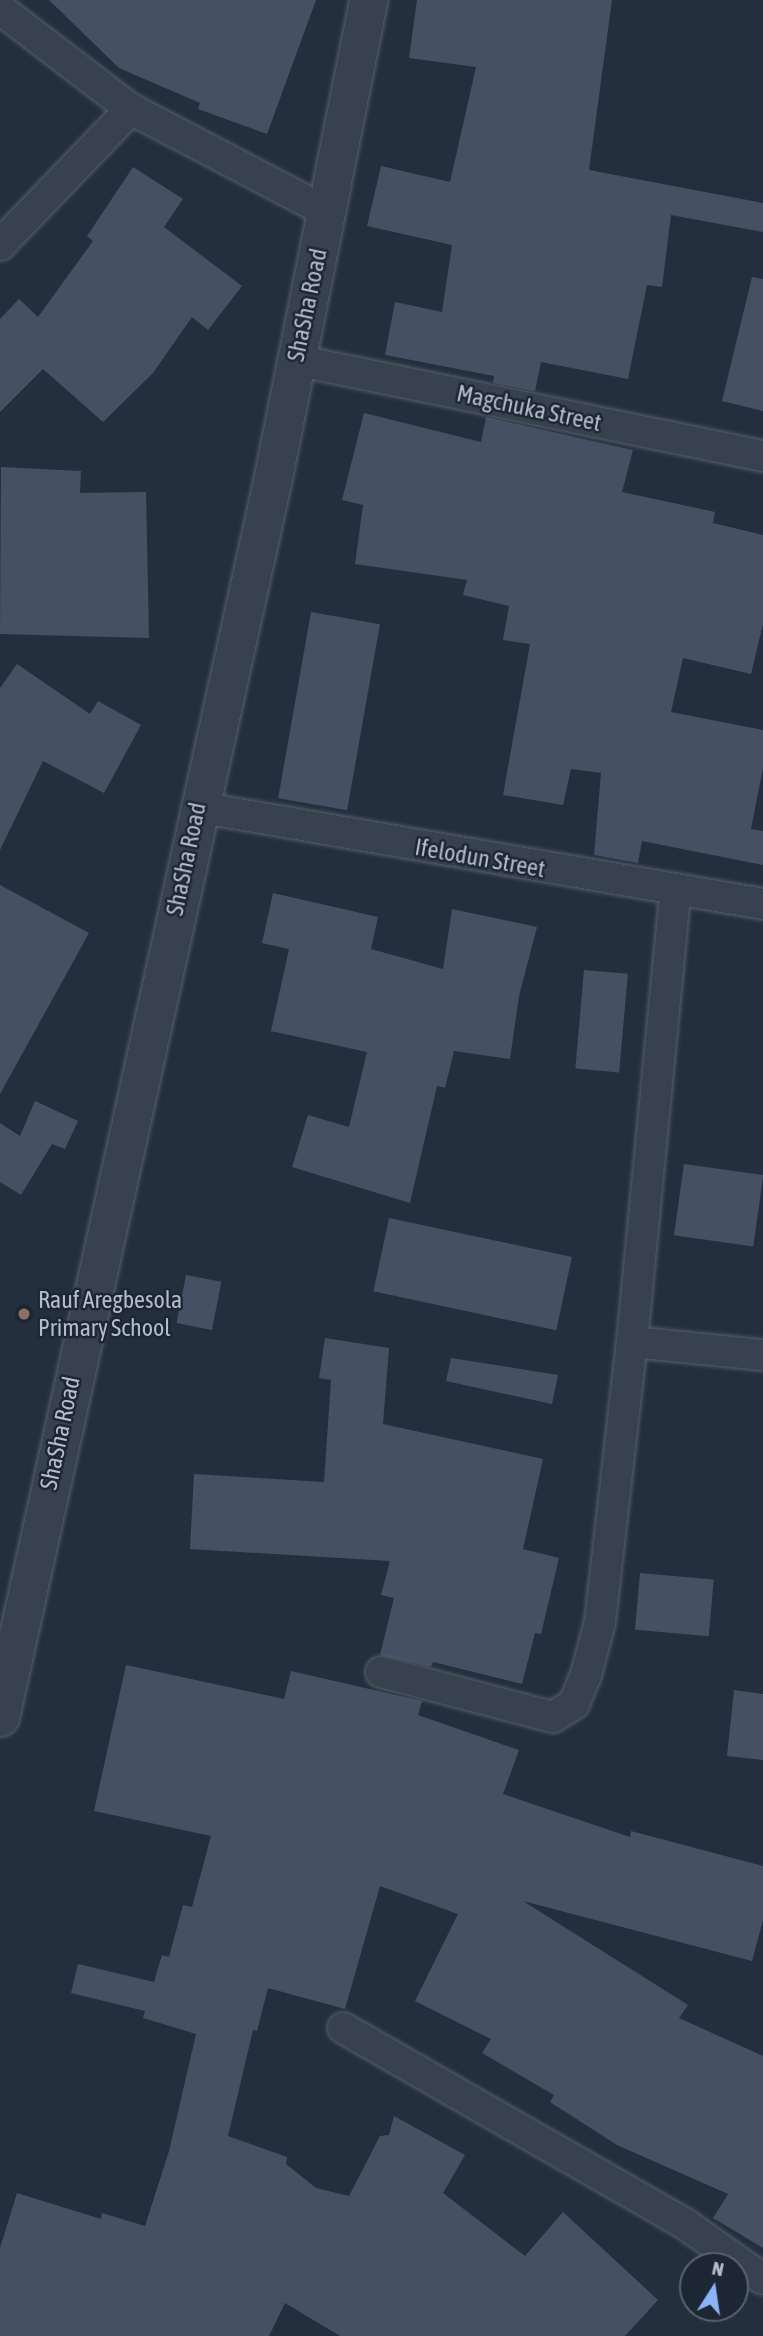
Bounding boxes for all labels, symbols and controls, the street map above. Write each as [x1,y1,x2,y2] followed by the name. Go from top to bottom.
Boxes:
[281,246,333,364] street label: ShaSha Road
[454,379,604,437] street label: Magchuka Street
[160,800,212,918] street label: ShaSha Road
[413,832,547,884] street label: Ifelodun Street
[38,1286,182,1342] place label: Rauf Aregbesola Primary School
[16,1306,32,1322] marker: Rauf Aregbesola Primary School
[34,1374,86,1492] street label: ShaSha Road
[679,2252,749,2322] north arrow
[710,2256,726,2280] text: N

